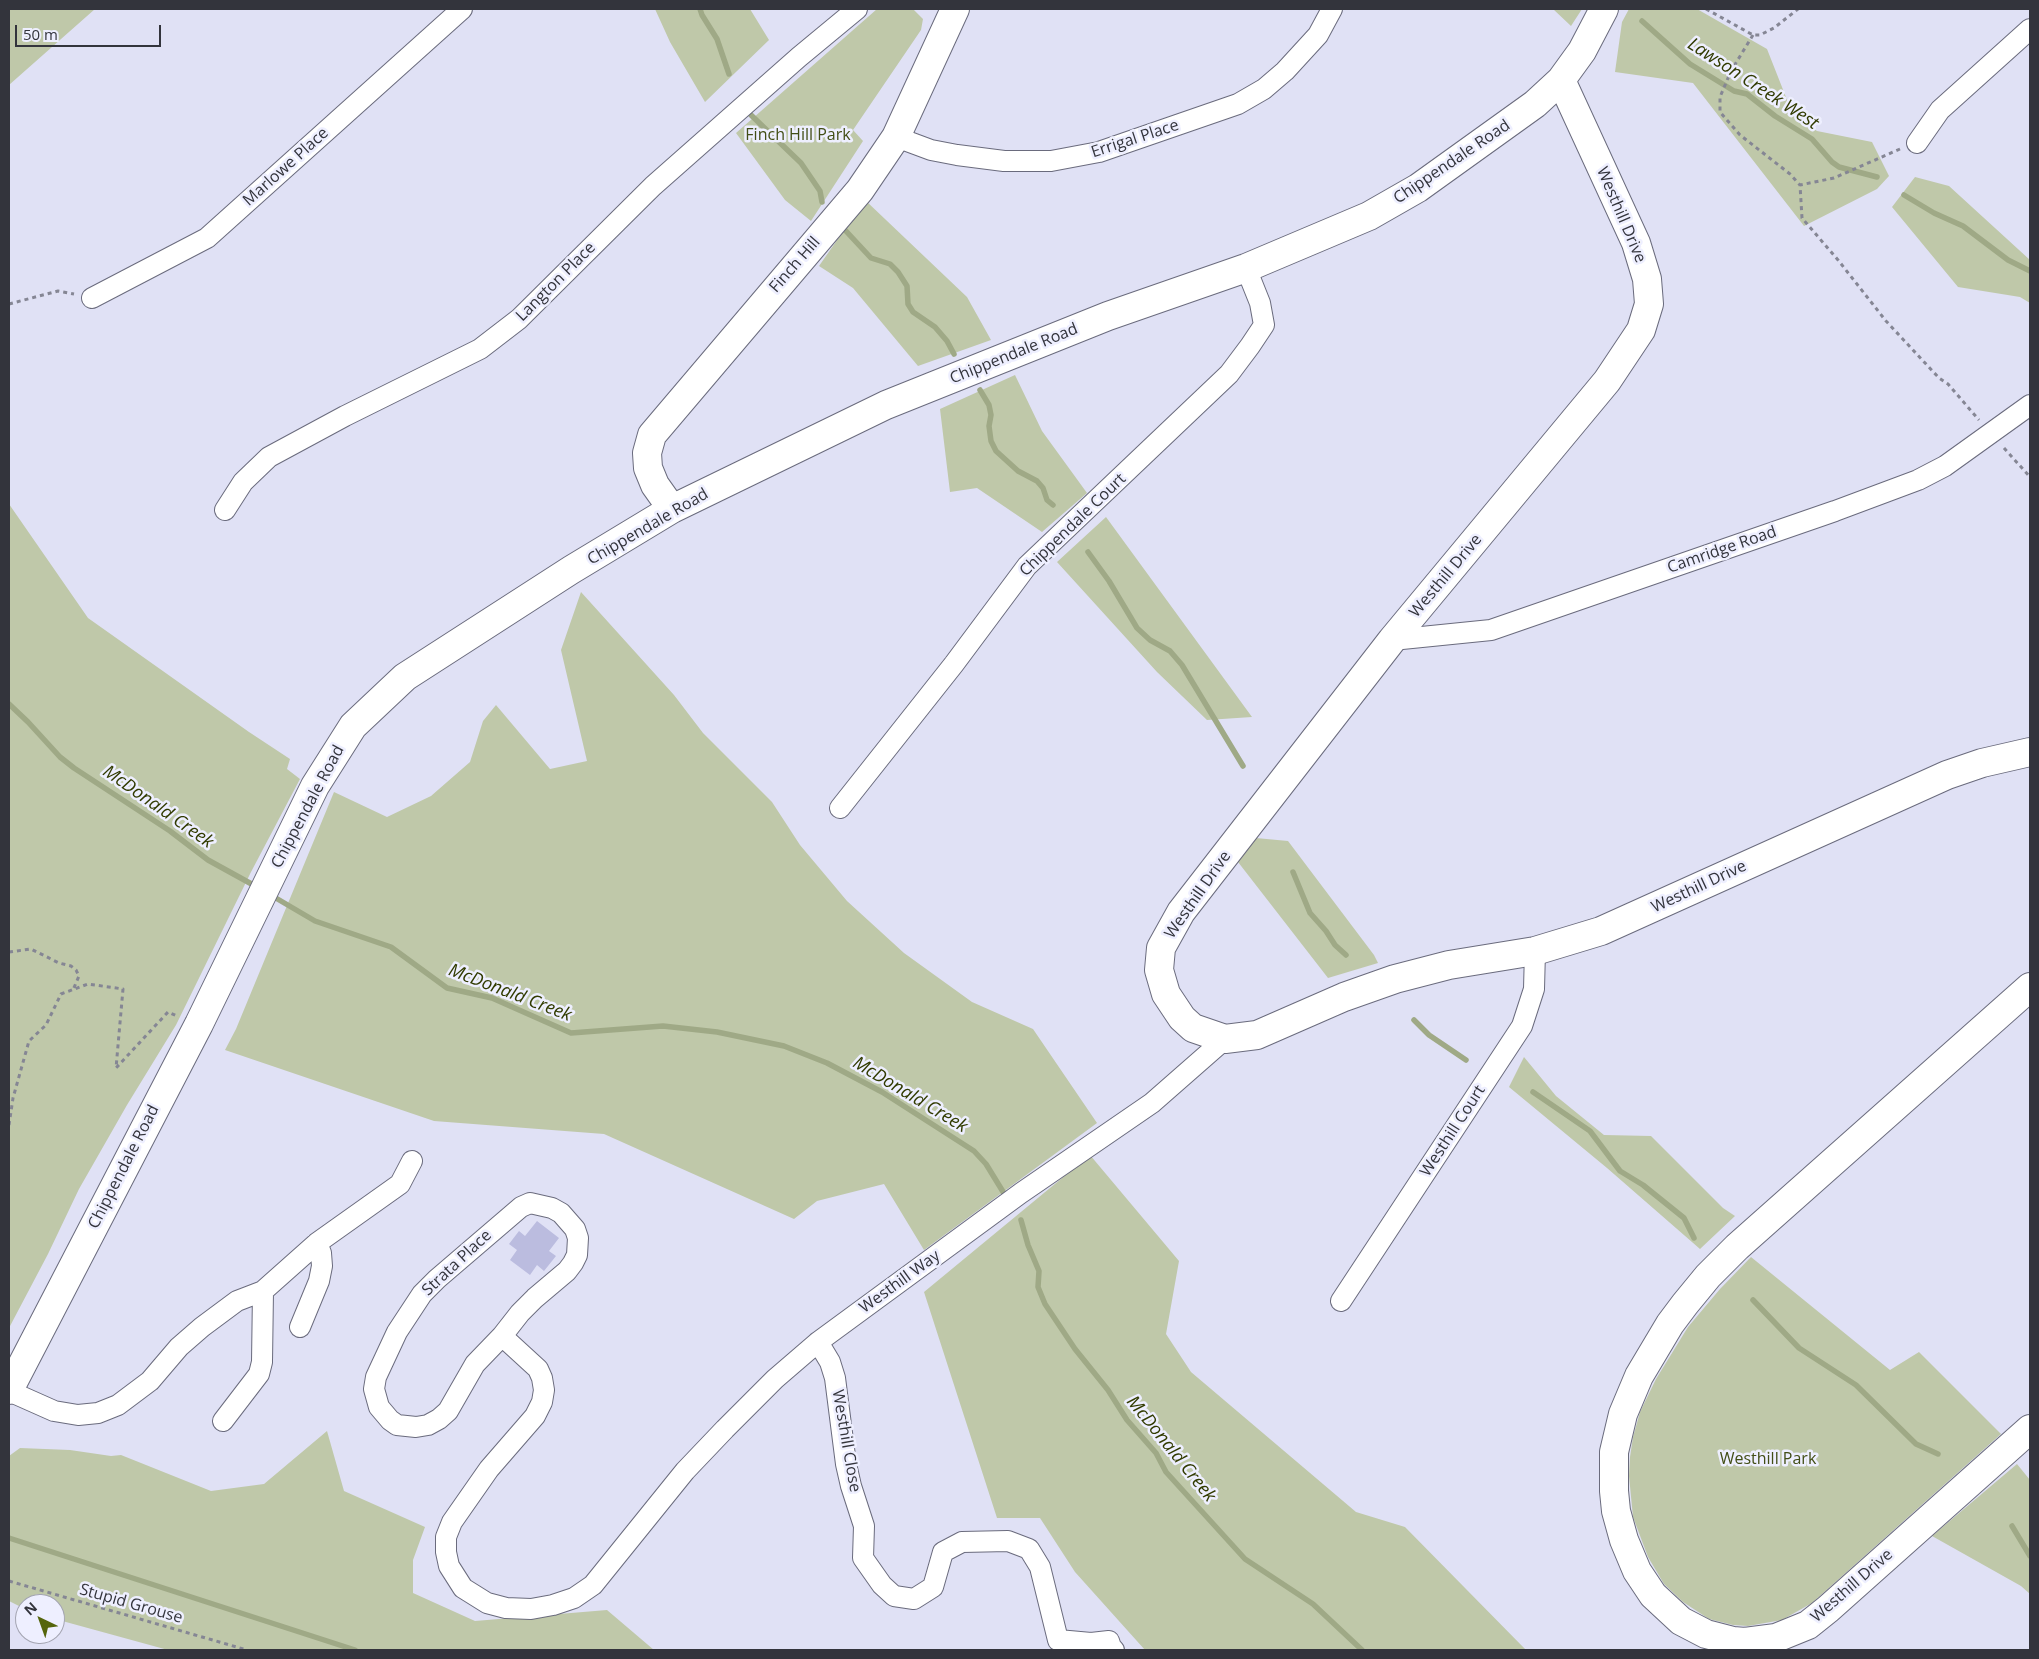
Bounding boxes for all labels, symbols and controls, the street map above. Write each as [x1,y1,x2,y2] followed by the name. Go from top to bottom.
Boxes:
[18,15,164,47] scale bar
[23,24,58,44] text: 50 m
[1683,34,1823,134] water label: Lawson Creek West
[1089,116,1181,162] street label: Errigal Place
[1390,116,1514,208] street label: Chippendale Road
[239,124,333,210] street label: Marlowe Place
[745,125,851,145] park label: Finch Hill Park
[1592,164,1650,266] street label: Westhill Drive
[766,233,824,297] street label: Finch Hill
[512,238,600,326] street label: Langton Place
[947,320,1081,388] street label: Chippendale Road
[1016,469,1130,581] street label: Chippendale Court
[584,485,712,569] street label: Chippendale Road
[1665,522,1779,578] street label: Camridge Road
[1406,531,1486,621] street label: Westhill Drive
[268,742,348,872] street label: Chippendale Road
[99,761,217,853] water label: McDonald Creek
[1161,848,1235,942] street label: Westhill Drive
[1649,857,1749,917] street label: Westhill Drive
[445,960,575,1026] water label: McDonald Creek
[849,1052,971,1138] water label: McDonald Creek
[1416,1082,1490,1180] street label: Westhill Court
[84,1102,164,1232] street label: Chippendale Road
[418,1226,496,1300] street label: Strata Place
[856,1246,944,1318] street label: Westhill Way
[828,1388,864,1494] street label: Westhill Close
[1122,1392,1220,1506] water label: McDonald Creek
[1720,1449,1816,1469] park label: Westhill Park
[1807,1545,1897,1627] street label: Westhill Drive
[77,1580,185,1628] street label: Stupid Grouse
[15,1594,65,1644] north arrow
[20,1597,41,1619] text: N

